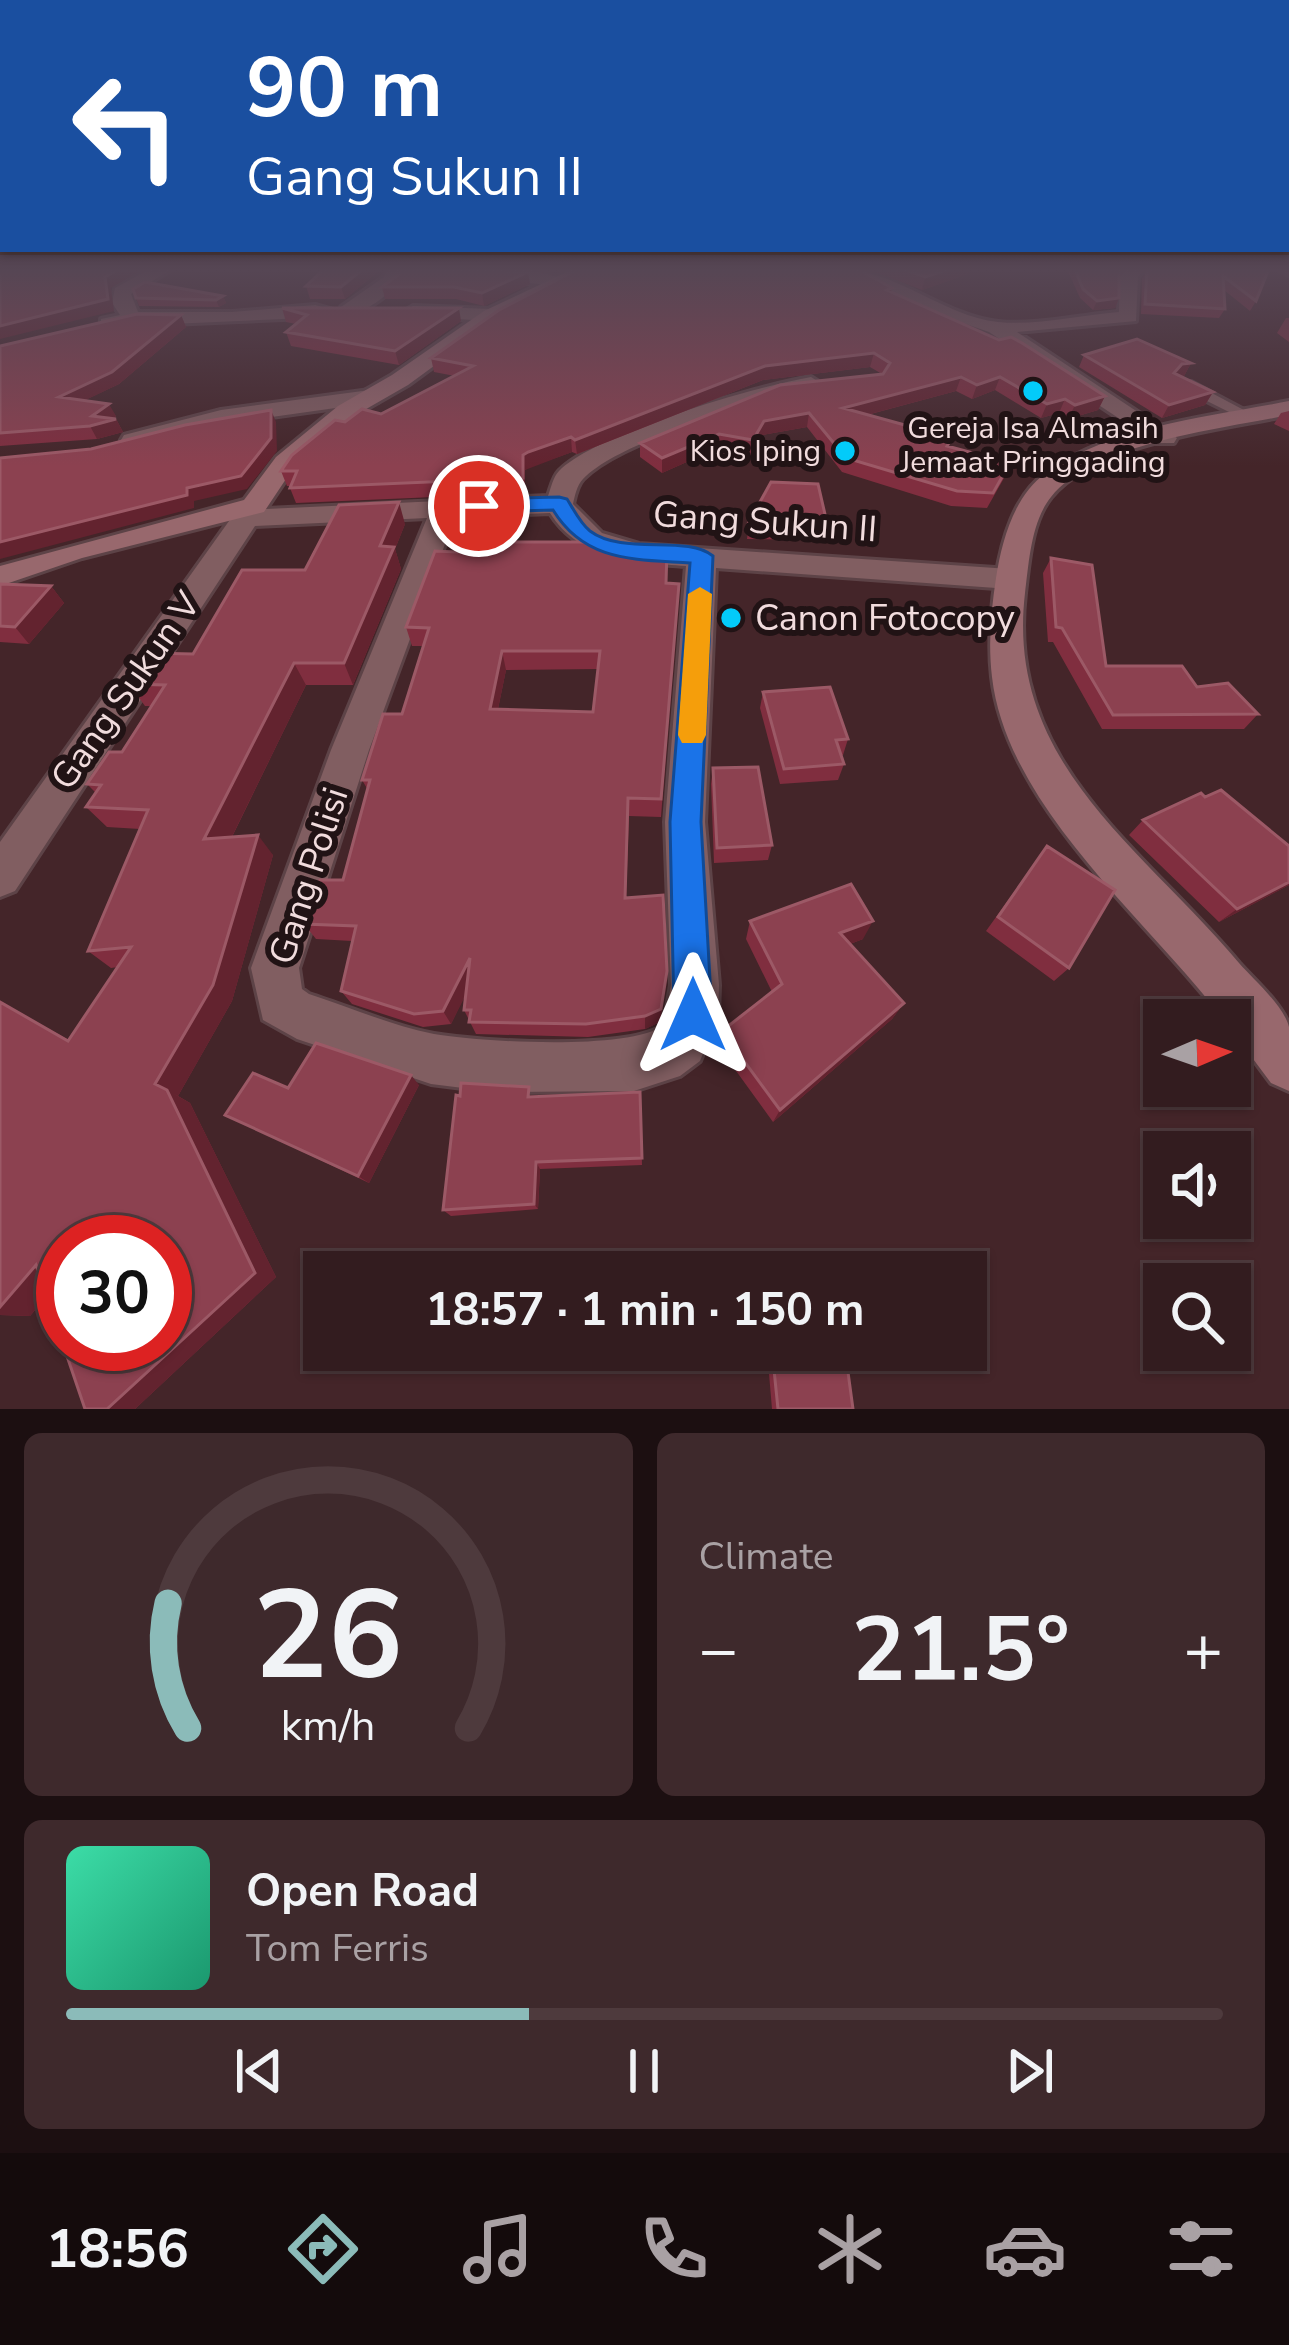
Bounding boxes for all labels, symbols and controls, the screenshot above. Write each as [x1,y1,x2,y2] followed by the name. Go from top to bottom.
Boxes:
[246,31,443,146] text: 90 m
[48,48,204,204] icon: left
[246,140,583,214] text: Gang Sukun II
[1020,378,1046,404] marker: Gereja Isa Almasih Jemaat Pringgading
[900,408,1165,483] place label: Gereja Isa Almasih Jemaat Pringgading
[690,431,821,472] place label: Kios Iping
[832,438,858,464] marker: Kios Iping
[428,455,530,557] pin
[446,473,512,539] icon: arrive
[651,490,879,554] street label: Gang Sukun II
[40,582,212,800] street label: Gang Sukun V
[755,594,1015,643] place label: Canon Fotocopy
[718,605,744,631] marker: Canon Fotocopy
[257,782,361,970] street label: Gang Polisi
[630,952,756,1078] position arrow
[1143,999,1251,1107] north arrow
[1143,999,1251,1371] map controls
[1143,1131,1251,1239] button: sound
[36,1215,192,1371] speed limit sign: 30
[1143,1263,1251,1371] button: search
[425,1280,865,1341] text: 18:57 · 1 min · 150 m
[699,1530,834,1583] text: Climate
[253,1551,403,1721] text: 26
[852,1589,1070,1712] text: 21.5°
[699,1605,738,1695] text: −
[1183,1605,1223,1695] text: +
[281,1696,376,1754] text: km/h
[246,1861,479,1922] text: Open Road
[246,1922,429,1975] text: Tom Ferris
[226,2038,292,2104] icon: previous
[611,2038,677,2104] icon: pause
[997,2038,1063,2104] icon: next
[281,2207,365,2291] icon: directions
[456,2207,540,2291] icon: music
[632,2207,716,2291] icon: phone
[808,2207,892,2291] icon: climate
[983,2207,1067,2291] icon: car
[1159,2207,1243,2291] icon: filters
[46,2212,189,2286] text: 18:56

